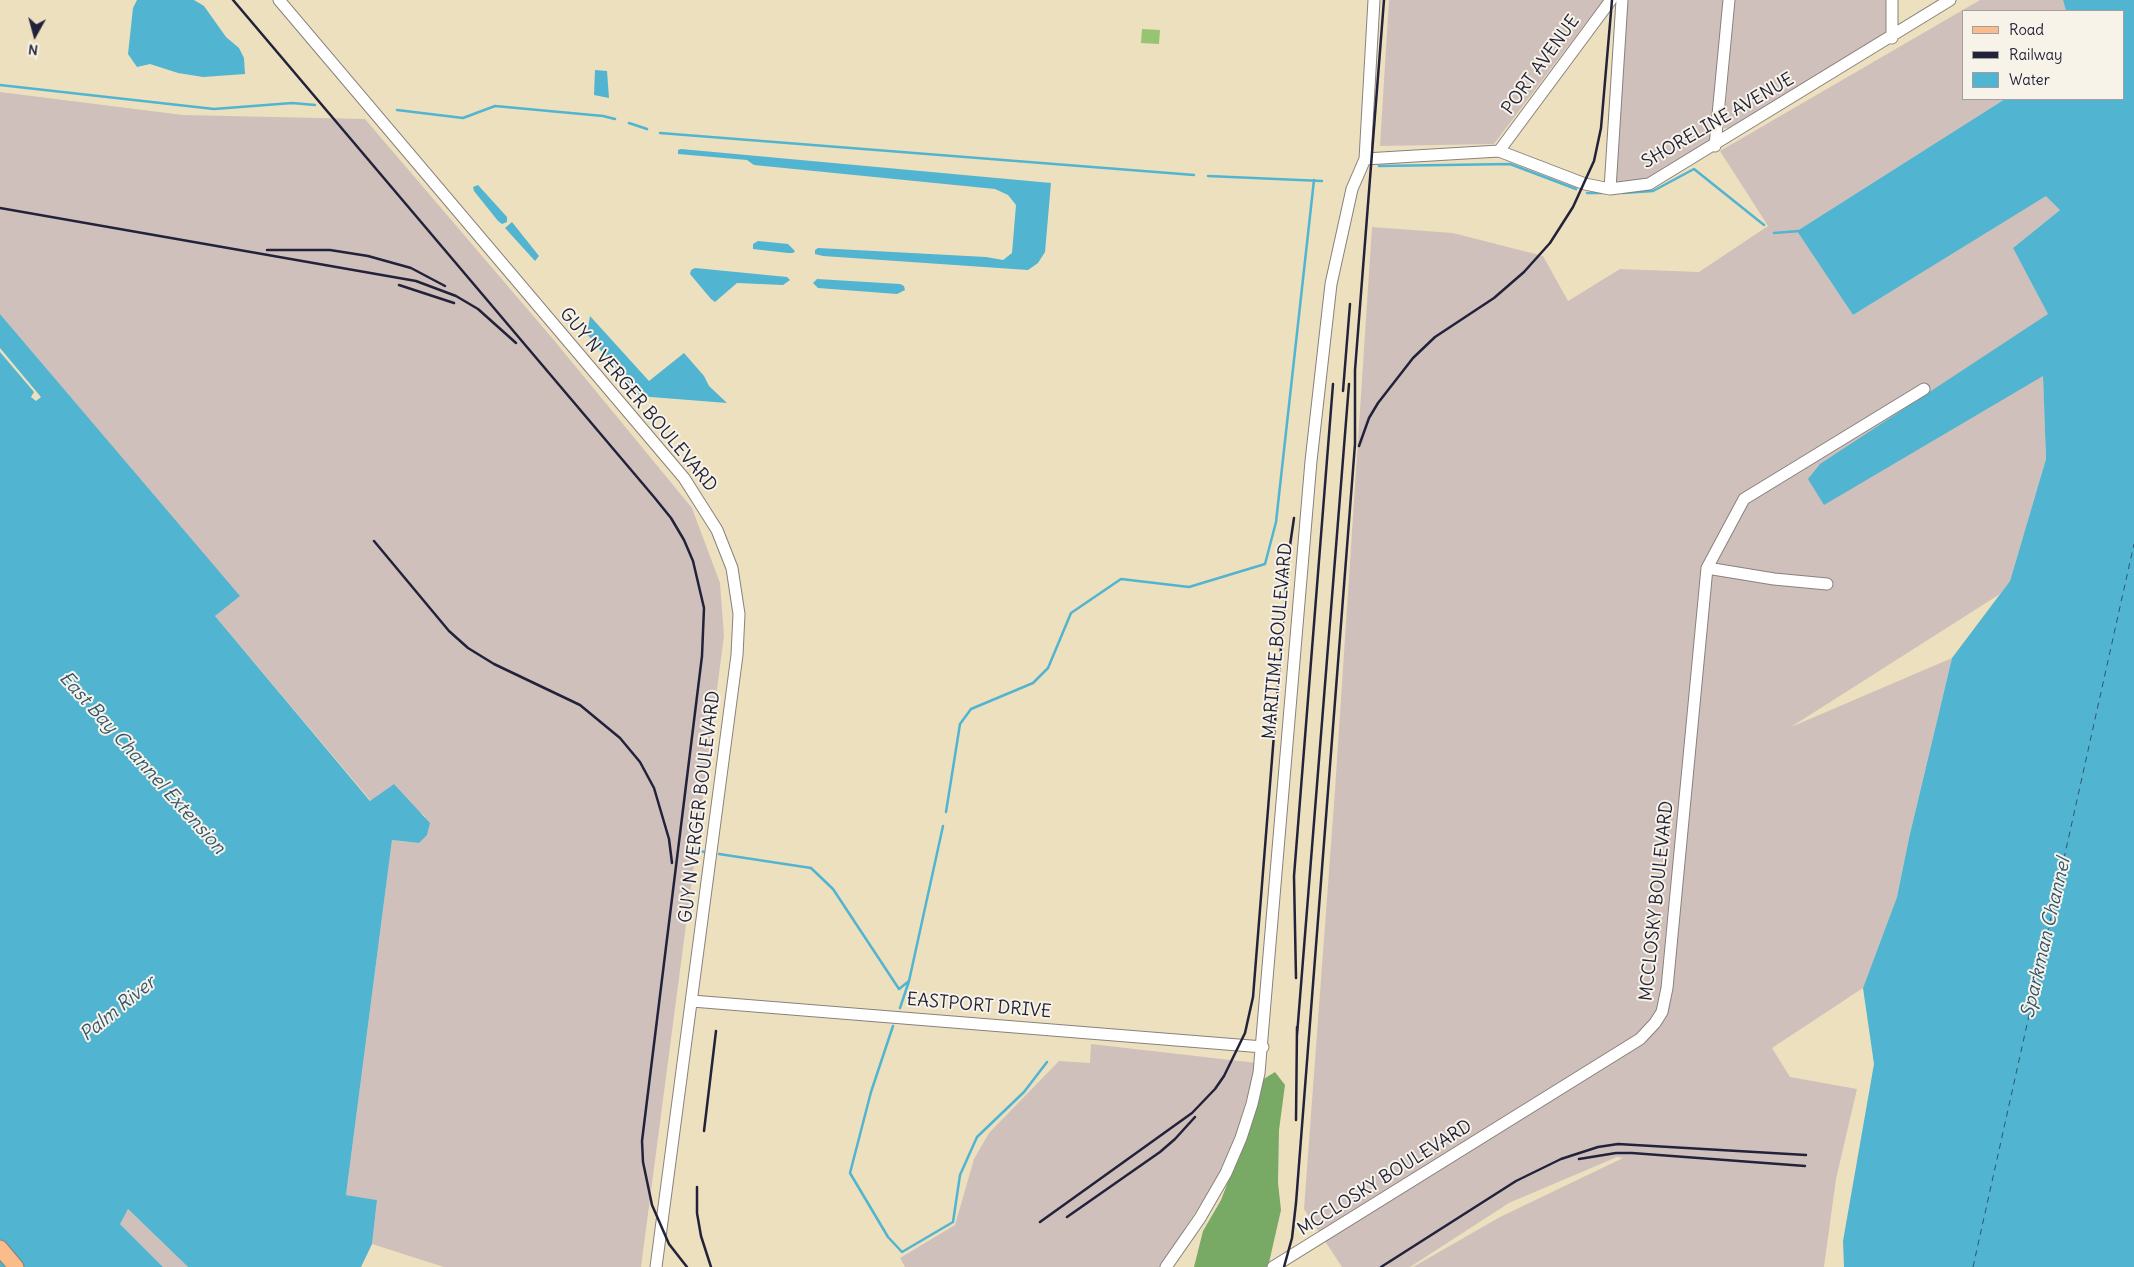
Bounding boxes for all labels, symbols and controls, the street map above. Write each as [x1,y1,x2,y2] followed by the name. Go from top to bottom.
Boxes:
[10,10,60,60] north arrow
[1962,10,2124,100] legend
[1498,11,1584,119] street label: PORT AVENUE
[2009,20,2044,39] text: Road
[27,40,39,59] text: N
[2009,45,2063,64] text: Railway
[1638,69,1798,173] street label: SHORELINE AVENUE
[2009,70,2050,89] text: Water
[555,304,721,496] street label: GUY N VERGER BOULEVARD
[1259,542,1297,740] street label: MARITIME BOULEVARD
[54,667,230,859] water label: East Bay Channel Extension
[675,690,725,924] street label: GUY N VERGER BOULEVARD
[1636,800,1678,1002] street label: MCCLOSKY BOULEVARD
[2016,856,2076,1020] water label: Sparkman Channel
[76,972,160,1046] water label: Palm River
[906,989,1052,1023] street label: EASTPORT DRIVE
[1294,1116,1476,1240] street label: MCCLOSKY BOULEVARD

